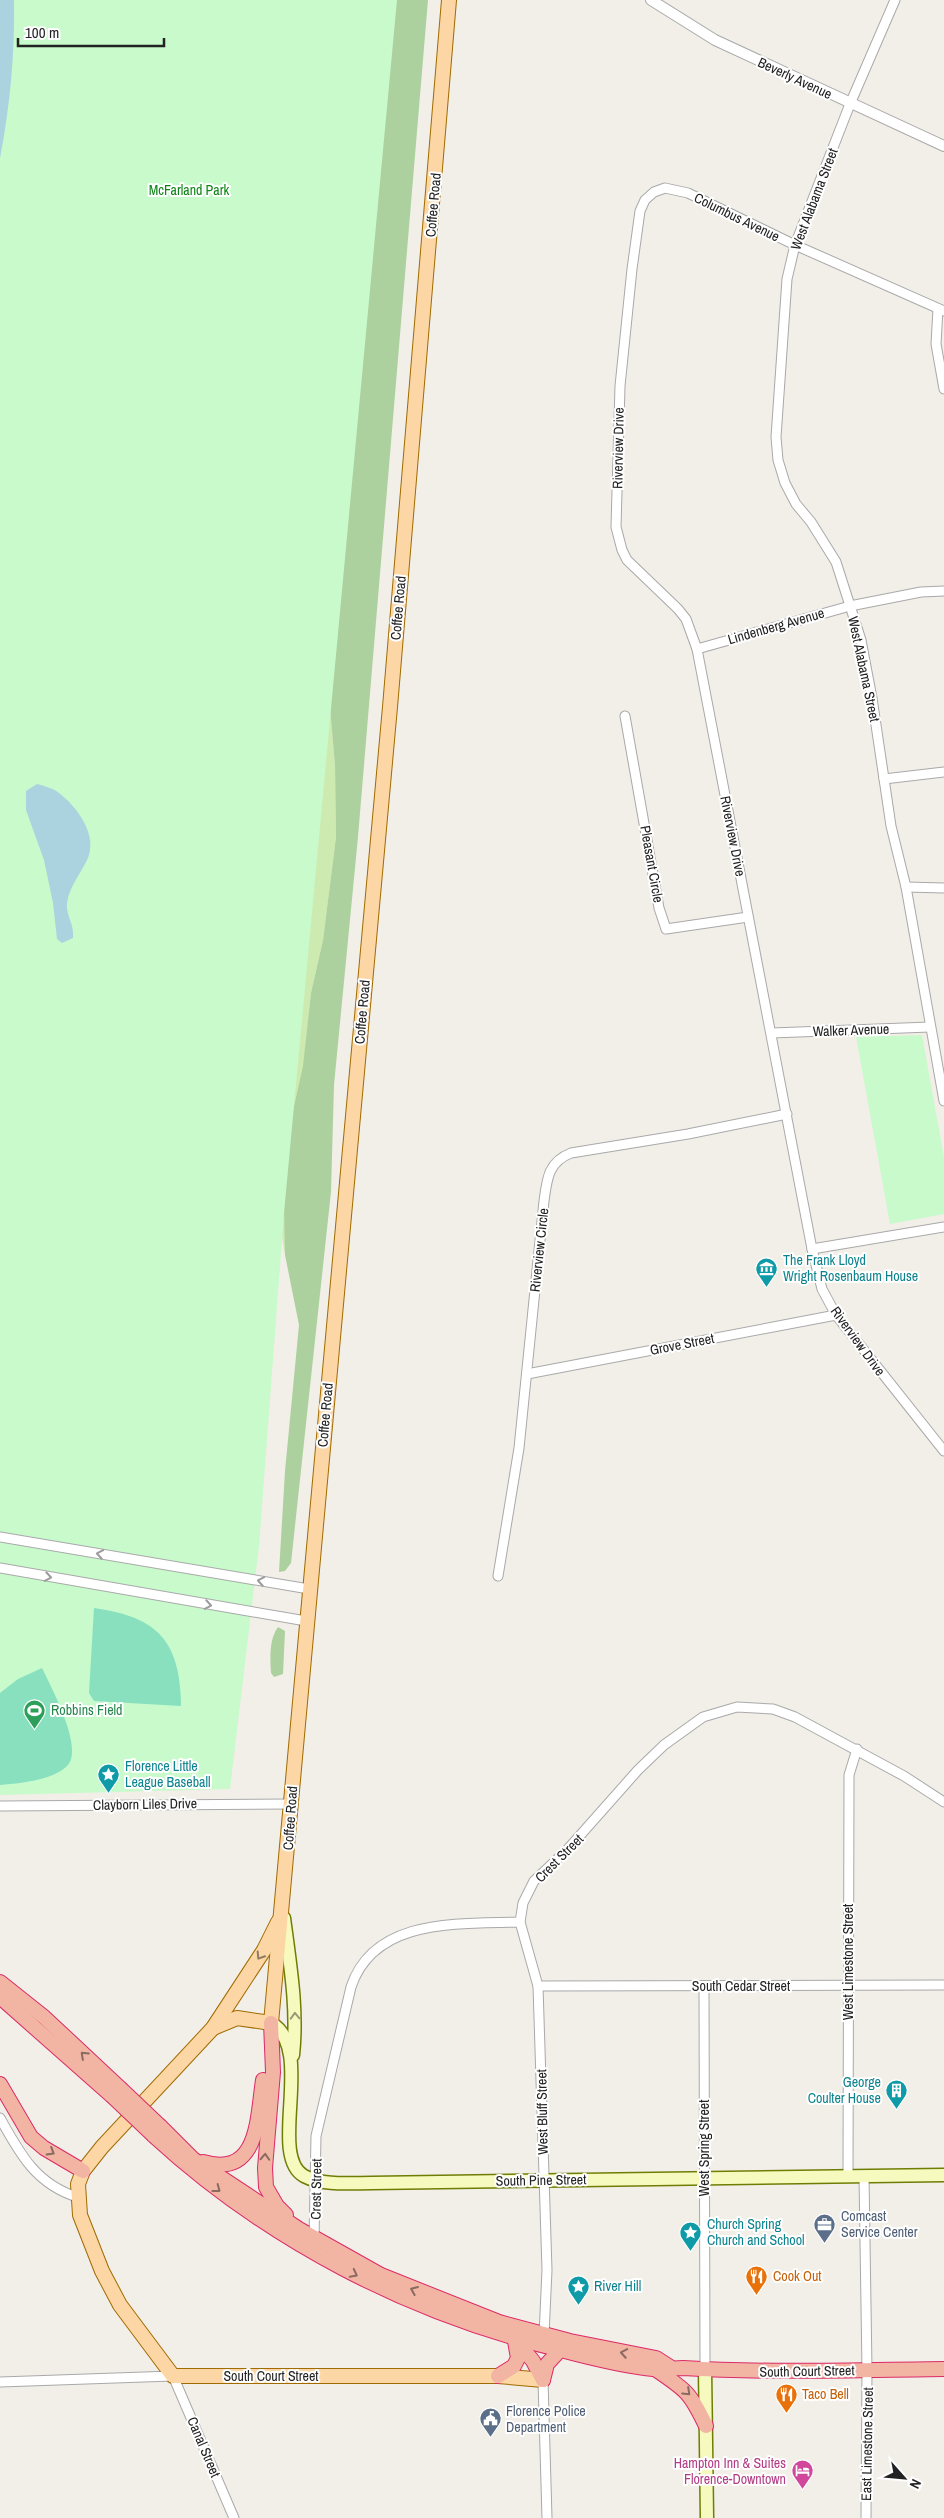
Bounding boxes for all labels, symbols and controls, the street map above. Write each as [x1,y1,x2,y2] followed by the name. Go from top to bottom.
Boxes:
[18,15,164,47] scale bar
[25,22,59,43] text: 100 m
[755,53,835,103] street label: Beverly Avenue
[786,146,842,252] street label: West Alabama Street
[421,172,445,238] street label: Coffee Road
[149,181,229,199] park label: McFarland Park
[691,189,783,245] street label: Columbus Avenue
[608,407,628,489] street label: Riverview Drive
[386,575,410,641] street label: Coffee Road
[726,604,826,648] street label: Lindenberg Avenue
[844,614,884,724] street label: West Alabama Street
[716,794,750,878] street label: Riverview Drive
[636,824,668,904] street label: Pleasant Circle
[350,979,374,1045] street label: Coffee Road
[812,1020,890,1040] street label: Walker Avenue
[526,1207,552,1293] street label: Riverview Circle
[783,1251,918,1285] place label: The Frank Lloyd Wright Rosenbaum House
[755,1256,779,1287] museum icon: The Frank Lloyd Wright Rosenbaum House
[827,1303,889,1379] street label: Riverview Drive
[648,1329,716,1359] street label: Grove Street
[313,1382,337,1448] street label: Coffee Road
[96,1550,105,1560] one-way arrow
[44,1571,52,1581] one-way arrow
[256,1577,265,1587] one-way arrow
[204,1599,212,1609] one-way arrow
[23,1698,47,1729] sports icon: Robbins Field
[51,1701,122,1719] place label: Robbins Field
[125,1757,211,1791] place label: Florence Little League Baseball
[97,1762,121,1793] place icon: Florence Little League Baseball
[279,1785,301,1851] street label: Coffee Road
[93,1794,197,1814] street label: Clayborn Liles Drive
[531,1830,587,1886] street label: Crest Street
[839,1904,857,2020] street label: West Limestone Street
[257,1950,267,1959] one-way arrow
[692,1977,790,1995] street label: South Cedar Street
[290,2012,301,2020] one-way arrow
[80,2051,89,2060] one-way arrow
[532,2069,552,2155] street label: West Bluff Street
[808,2073,881,2107] place label: George Coulter House
[885,2078,909,2109] building icon: George Coulter House
[695,2100,713,2196] street label: West Spring Street
[45,2145,54,2155] one-way arrow
[260,2153,271,2161] one-way arrow
[306,2158,326,2220] street label: Crest Street
[496,2170,586,2190] street label: South Pine Street
[211,2183,220,2191] one-way arrow
[841,2207,918,2241] place label: Comcast Service Center
[813,2212,837,2243] office icon: Comcast Service Center
[707,2215,805,2249] place label: Church Spring Church and School
[679,2220,703,2251] place icon: Church Spring Church and School
[745,2264,769,2295] restaurant icon: Cook Out
[773,2267,822,2285] place label: Cook Out
[349,2268,358,2278] one-way arrow
[566,2274,590,2305] place icon: River Hill
[594,2277,641,2295] place label: River Hill
[410,2285,419,2296] one-way arrow
[620,2348,629,2358] one-way arrow
[759,2361,855,2381] street label: South Court Street
[223,2367,319,2385] street label: South Court Street
[774,2382,798,2413] restaurant icon: Taco Bell
[802,2385,849,2403] place label: Taco Bell
[681,2386,690,2395] one-way arrow
[857,2387,877,2501] street label: East Limestone Street
[506,2402,586,2436] place label: Florence Police Department
[478,2407,502,2438] public building icon: Florence Police Department
[183,2414,225,2480] street label: Canal Street
[879,2453,929,2503] north arrow
[674,2454,786,2488] place label: Hampton Inn & Suites Florence-Downtown
[790,2459,814,2490] hotel icon: Hampton Inn & Suites Florence-Downtown
[906,2476,925,2492] text: N

